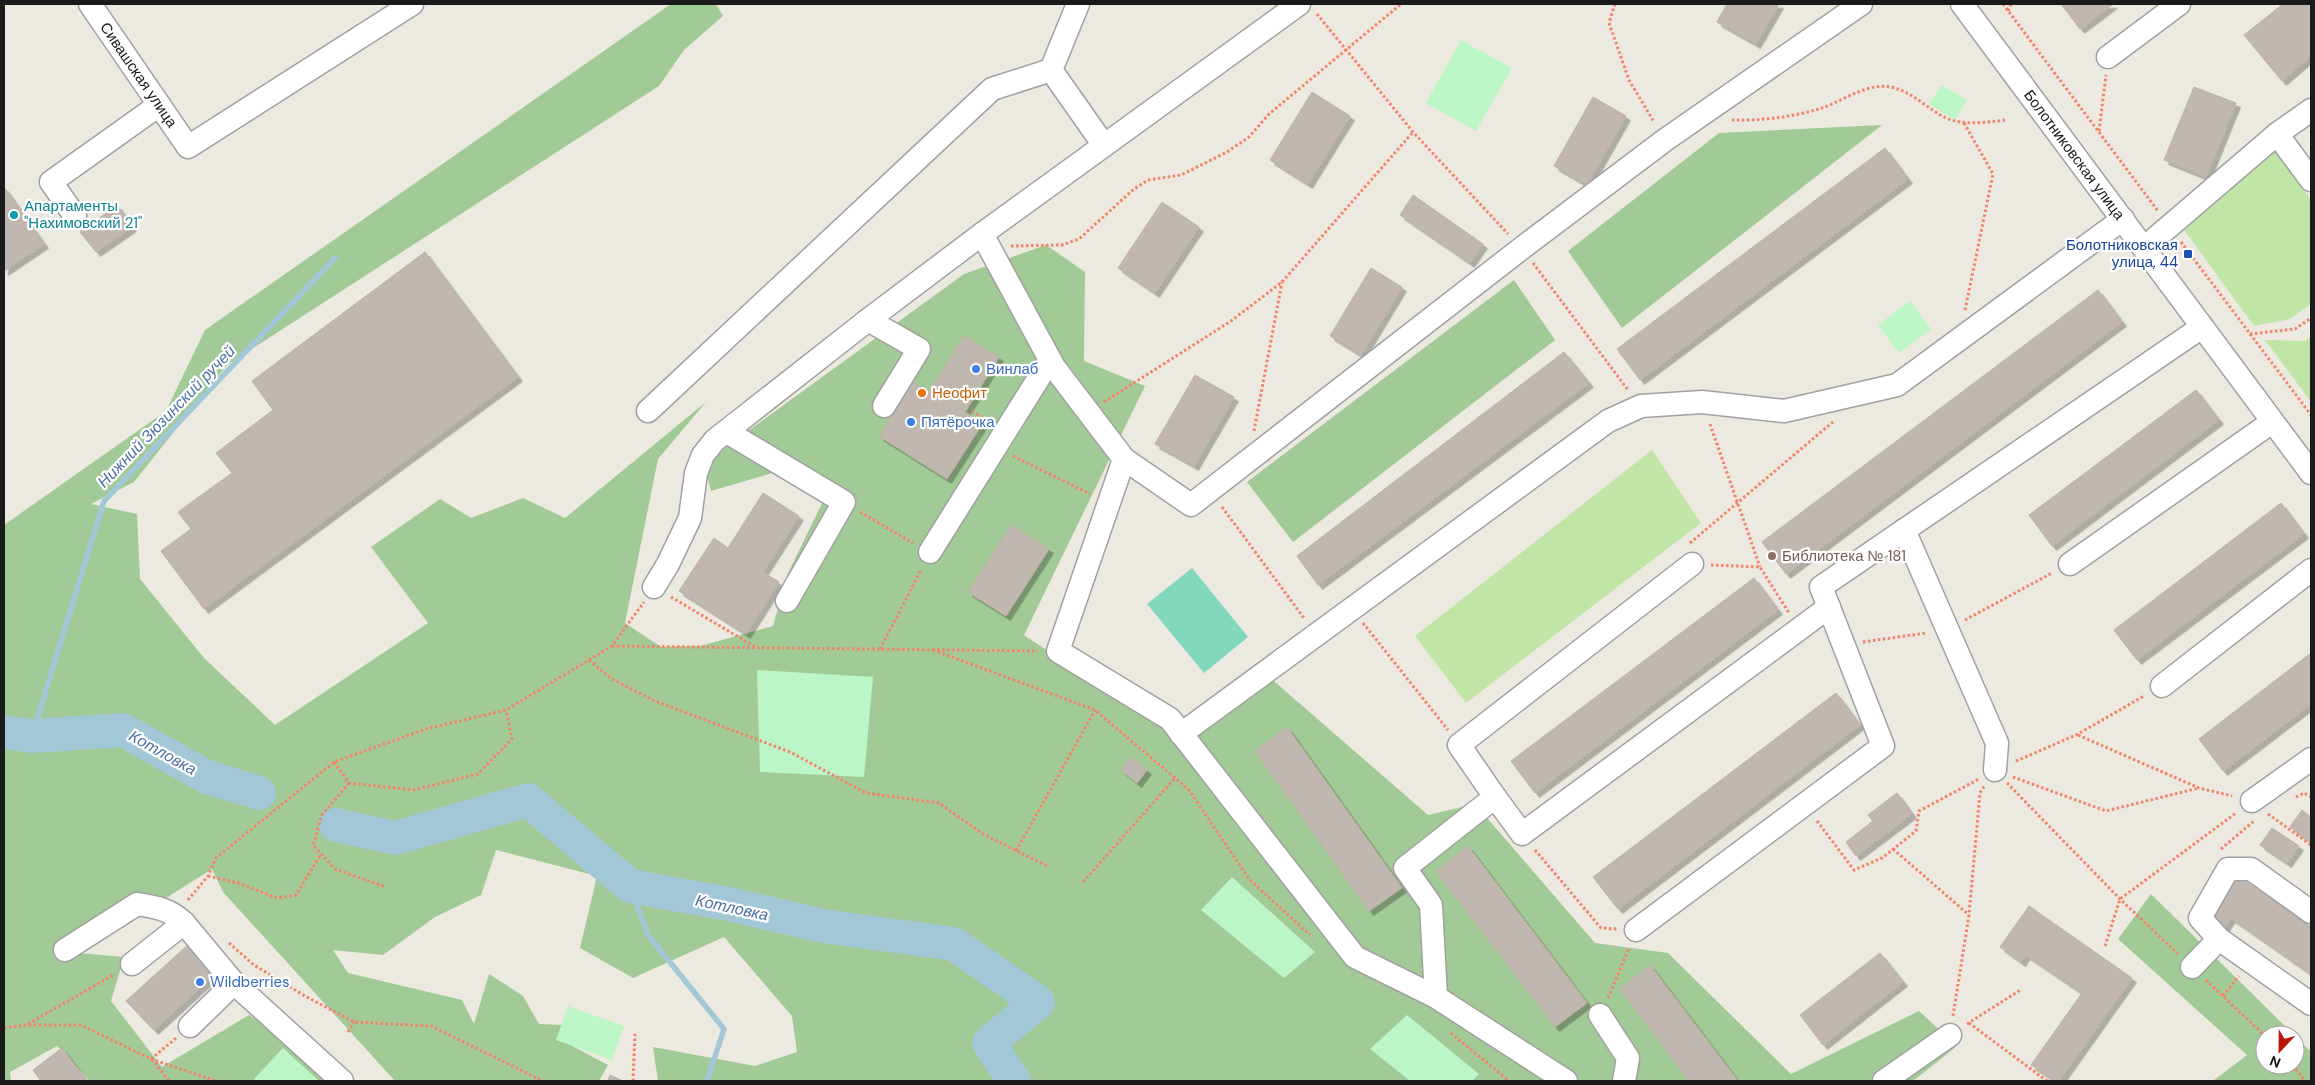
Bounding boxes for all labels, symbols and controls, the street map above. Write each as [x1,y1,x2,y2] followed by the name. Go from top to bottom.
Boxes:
[95,18,182,132] street label: Сивашская улица
[2019,86,2130,224] street label: Болотниковская улица
[24,196,142,233] place label: Апартаменты "Нахимовский 21"
[8,209,20,221] marker: Апартаменты "Нахимовский 21"
[2066,235,2178,272] place label: Болотниковская улица, 44
[2182,248,2194,260] marker: Болотниковская улица, 44
[93,341,240,492] water label: Нижний Зюзинский ручей
[986,359,1038,379] place label: Винлаб
[970,363,982,375] marker: Винлаб
[932,383,987,403] place label: Неофит
[916,387,928,399] marker: Неофит
[921,412,995,432] place label: Пятёрочка
[905,416,917,428] marker: Пятёрочка
[1782,546,1906,566] place label: Библиотека № 181
[1766,550,1778,562] marker: Библиотека № 181
[125,725,200,780] water label: Котловка
[694,890,770,925] water label: Котловка
[210,972,290,992] place label: Wildberries
[194,976,206,988] marker: Wildberries
[2255,1025,2305,1075] north arrow
[2267,1052,2283,1072] text: N

